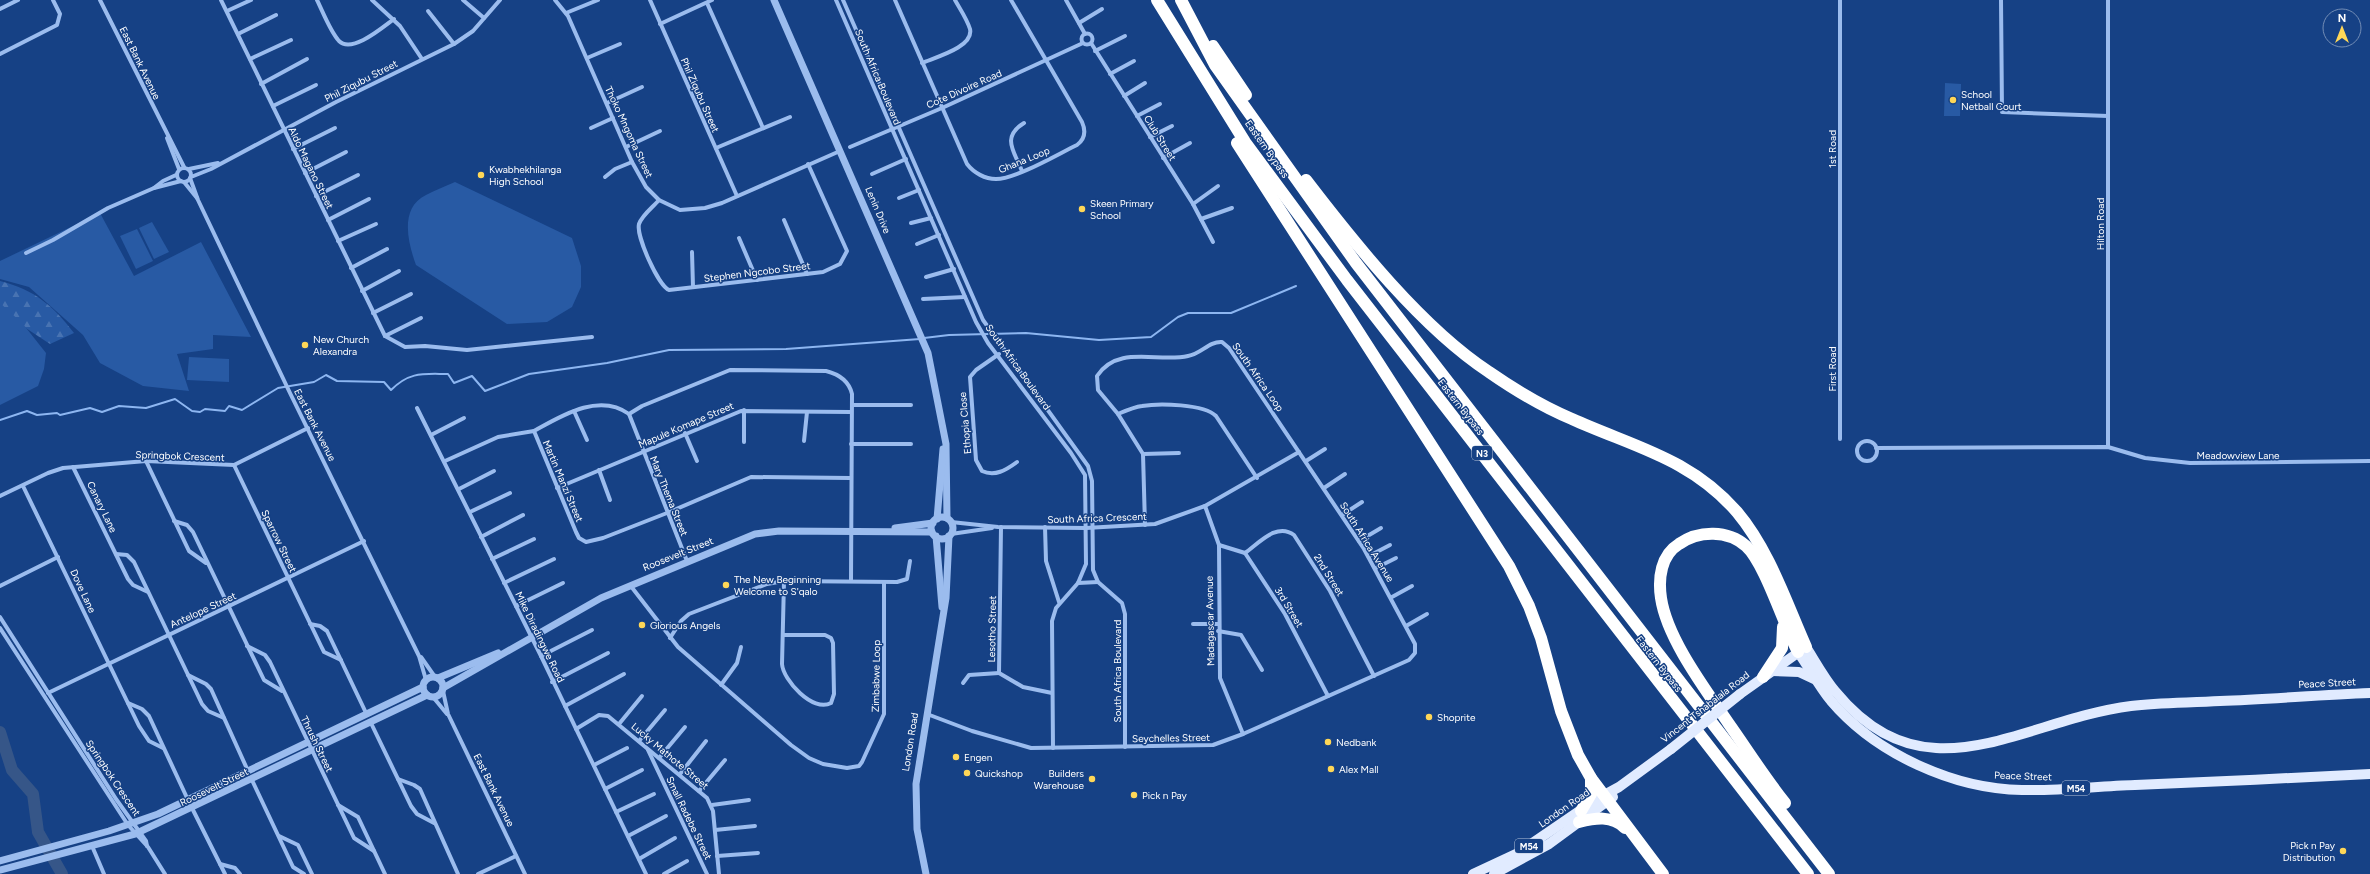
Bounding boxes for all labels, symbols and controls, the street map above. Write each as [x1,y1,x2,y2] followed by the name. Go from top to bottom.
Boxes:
[2322,8,2362,48] north arrow
[2338,12,2346,25] text: N
[117,24,164,102] street label: East Bank Avenue
[852,27,904,127] street label: South Africa Boulevard
[678,56,722,135] street label: Phil Ziqubu Street
[322,57,400,105] street label: Phil Ziqubu Street
[924,66,1004,111] street label: Cote Divoire Road
[602,84,656,180] street label: Thoko Mngoma Street
[1961,88,2022,113] place label: School Netball Court
[1948,95,1958,105] marker: School Netball Court
[1141,113,1179,163] street label: Club Street
[1242,117,1292,181] street label: Eastern Bypass
[286,125,337,211] street label: Aldo Magano Street
[1826,130,1839,168] street label: 1st Road
[996,144,1052,176] street label: Ghana Loop
[489,163,561,188] place label: Kwabhekhilanga High School
[476,170,486,180] marker: Kwabhekhilanga High School
[862,185,894,236] street label: Lenin Drive
[1090,197,1154,222] place label: Skeen Primary School
[2094,198,2107,250] street label: Hilton Road
[1077,204,1087,214] marker: Skeen Primary School
[703,259,811,285] street label: Stephen Ngcobo Street
[982,322,1054,413] street label: South Africa Boulevard
[313,333,370,358] place label: New Church Alexandra
[300,340,310,350] marker: New Church Alexandra
[1229,340,1287,414] street label: South Africa Loop
[1826,346,1839,392] street label: First Road
[1435,376,1487,438] street label: Eastern Bypass
[291,386,339,464] street label: East Bank Avenue
[956,391,974,455] street label: Ethopia Close
[636,399,736,451] street label: Mapule Komape Street
[540,438,586,524] street label: Martin Manzi Street
[1472,446,1492,460] road number: N3
[135,448,225,464] street label: Springbok Crescent
[2197,449,2280,462] street label: Meadowview Lane
[647,454,691,538] street label: Mary Thema Street
[84,479,120,535] street label: Canary Lane
[1337,499,1397,585] street label: South Africa Avenue
[258,508,300,575] street label: Sparrow Street
[1047,510,1147,526] street label: South Africa Crescent
[641,534,715,574] street label: Roosevelt Street
[1311,551,1347,599] street label: 2nd Street
[67,567,99,615] street label: Dove Lane
[734,573,821,598] place label: The New Beginning Welcome to S'qalo
[1203,575,1217,666] street label: Madagascar Avenue
[721,580,731,590] marker: The New Beginning Welcome to S'qalo
[1272,584,1306,630] street label: 3rd Street
[168,589,238,631] street label: Antelope Street
[512,589,568,685] street label: Mike Diradingwe Road
[985,595,999,662] street label: Lesotho Street
[650,619,721,632] place label: Glorious Angels
[1111,619,1124,722] street label: South Africa Boulevard
[637,620,647,630] marker: Glorious Angels
[1633,633,1685,695] street label: Eastern Bypass
[869,640,883,712] street label: Zimbabwe Loop
[1658,668,1752,746] street label: Vincent Tshabalala Road
[2298,675,2356,691] street label: Peace Street
[1437,711,1476,724] place label: Shoprite
[899,712,921,772] street label: London Road
[1424,712,1434,722] marker: Shoprite
[298,714,336,774] street label: Thrush Street
[629,720,712,792] street label: Lucky Mathote Street
[1132,731,1210,745] street label: Seychelles Street
[1336,736,1377,749] place label: Nedbank
[83,737,143,819] street label: Springbok Crescent
[1323,737,1333,747] marker: Nedbank
[471,751,518,829] street label: East Bank Avenue
[964,751,993,764] place label: Engen
[951,752,961,762] marker: Engen
[1339,763,1379,776] place label: Alex Mall
[1326,764,1336,774] marker: Alex Mall
[178,765,251,809] street label: Roosevelt Street
[975,767,1023,780] place label: Quickshop
[1034,767,1085,792] place label: Builders Warehouse
[962,768,972,778] marker: Quickshop
[1994,768,2052,784] street label: Peace Street
[663,774,715,862] street label: Small Radebe Street
[1087,774,1097,784] marker: Builders Warehouse
[2062,781,2090,795] road number: M54
[1536,786,1592,830] street label: London Road
[1142,789,1188,802] place label: Pick n Pay
[1129,790,1139,800] marker: Pick n Pay
[1515,839,1543,853] road number: M54
[2283,839,2336,864] place label: Pick n Pay Distribution
[2338,846,2348,856] marker: Pick n Pay Distribution

